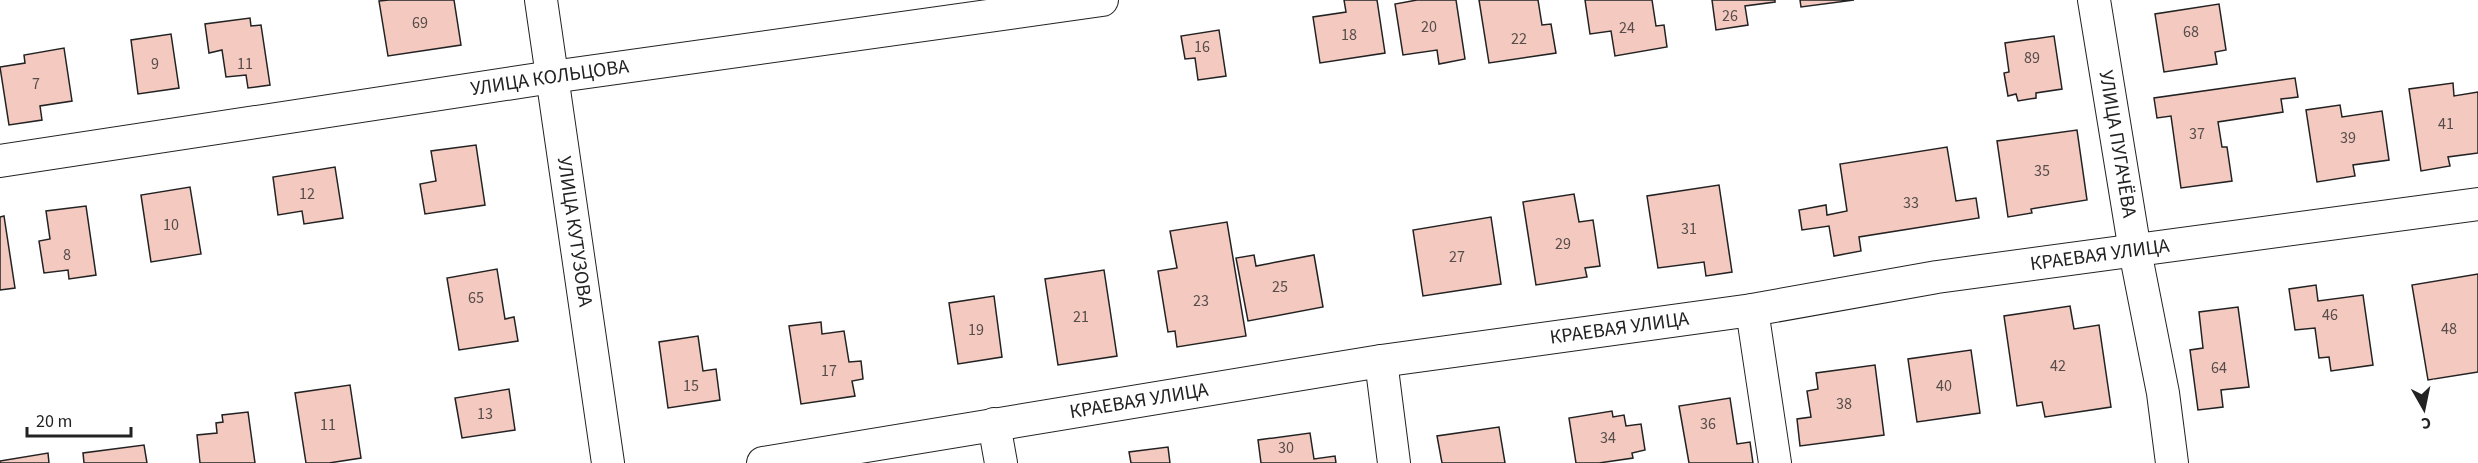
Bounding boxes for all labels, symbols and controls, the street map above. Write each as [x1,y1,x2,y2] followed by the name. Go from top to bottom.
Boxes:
[1722,5,1738,27] house number: 26
[412,12,428,34] house number: 69
[1421,16,1437,38] house number: 20
[1619,17,1635,39] house number: 24
[2183,21,2199,43] house number: 68
[1341,24,1357,46] house number: 18
[1511,28,1527,50] house number: 22
[1194,36,1210,58] house number: 16
[2024,47,2040,69] house number: 89
[469,52,631,103] street label: УЛИЦА КОЛЬЦОВА
[151,53,159,75] house number: 9
[237,53,253,75] house number: 11
[2092,68,2143,220] street label: УЛИЦА ПУГАЧЁВА
[32,73,40,95] house number: 7
[2438,113,2454,135] house number: 41
[2189,123,2205,145] house number: 37
[2340,127,2356,149] house number: 39
[550,154,599,309] street label: УЛИЦА КУТУЗОВА
[2034,160,2050,182] house number: 35
[299,183,315,205] house number: 12
[1903,192,1919,214] house number: 33
[163,214,179,236] house number: 10
[1681,218,1697,240] house number: 31
[2028,232,2171,278] street label: КРАЕВАЯ УЛИЦА
[1555,233,1571,255] house number: 29
[63,244,71,266] house number: 8
[1449,246,1465,268] house number: 27
[1272,276,1288,298] house number: 25
[468,287,484,309] house number: 65
[1193,290,1209,312] house number: 23
[2322,304,2338,326] house number: 46
[1548,305,1691,352] street label: КРАЕВАЯ УЛИЦА
[1073,306,1089,328] house number: 21
[2441,318,2457,340] house number: 48
[968,319,984,341] house number: 19
[2050,355,2066,377] house number: 42
[2211,357,2227,379] house number: 64
[821,360,837,382] house number: 17
[683,375,699,397] house number: 15
[1936,375,1952,397] house number: 40
[1067,376,1210,426] street label: КРАЕВАЯ УЛИЦА
[2394,379,2454,439] north arrow
[1836,393,1852,415] house number: 38
[27,400,130,438] scale bar
[477,403,493,425] house number: 13
[36,409,72,434] text: 20 m
[2420,411,2433,434] text: С
[1700,413,1716,435] house number: 36
[320,414,336,436] house number: 11
[1600,427,1616,449] house number: 34
[1278,437,1294,459] house number: 30

